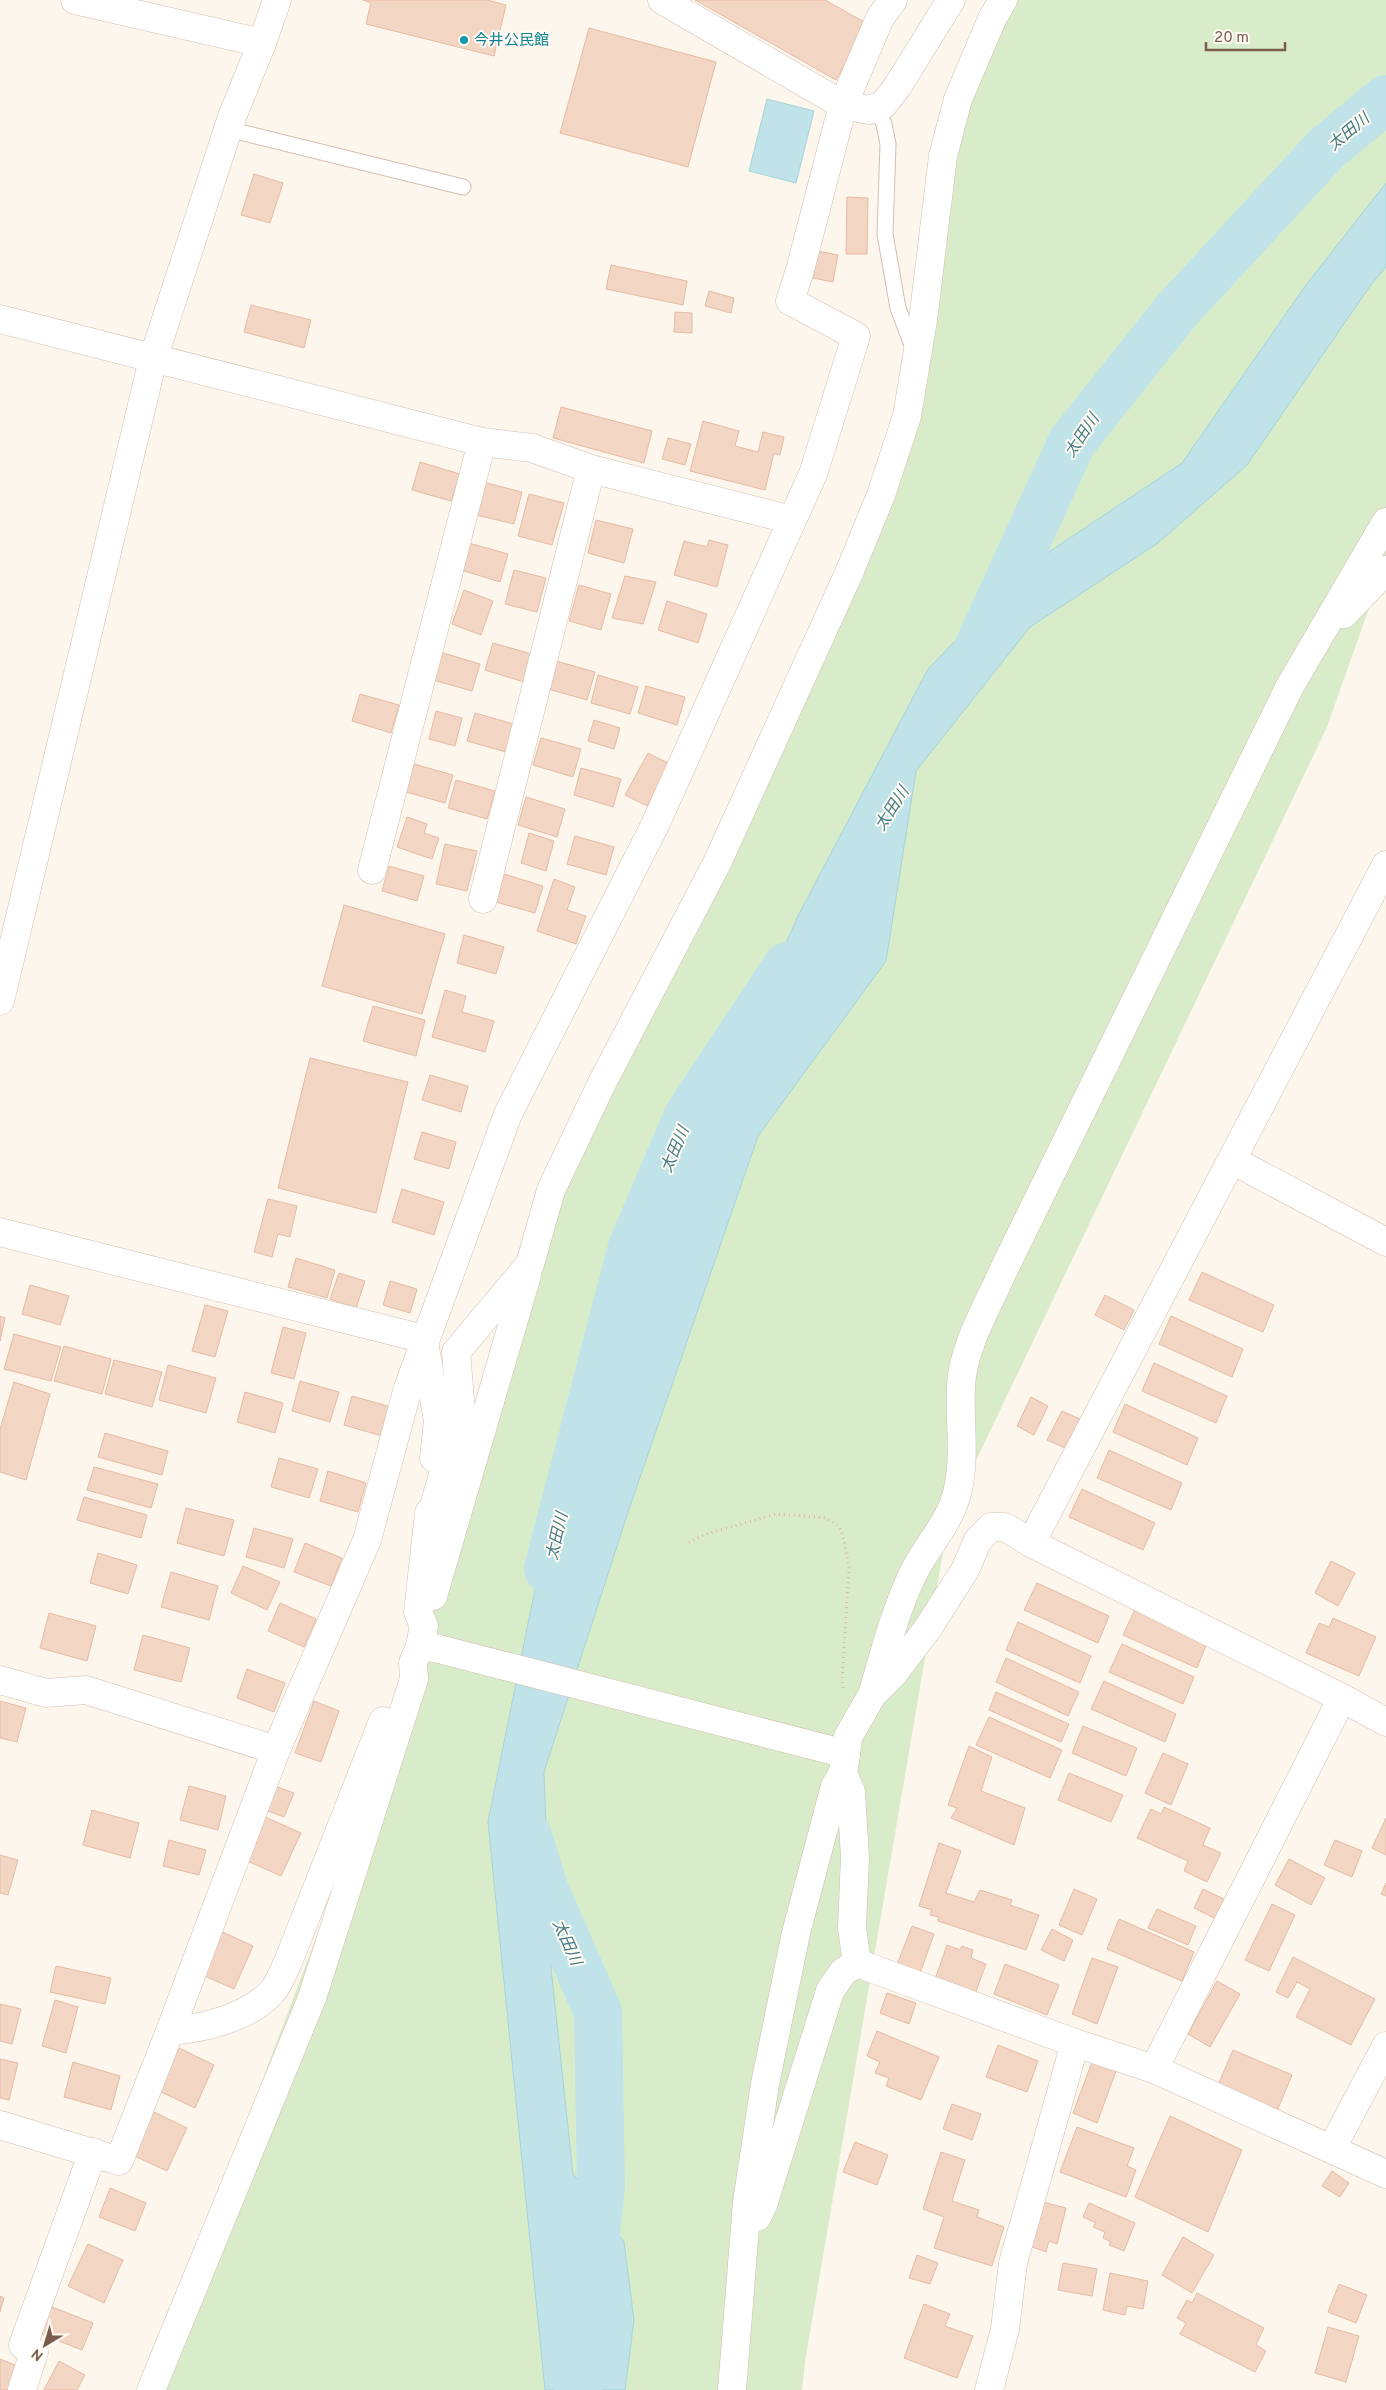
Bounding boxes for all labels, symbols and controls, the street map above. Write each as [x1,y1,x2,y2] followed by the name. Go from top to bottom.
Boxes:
[1206,20,1285,52] scale bar
[1214,29,1249,48] text: 20 m
[474,31,549,51] place label: 今井公民館
[458,34,470,46] marker: 今井公民館
[1324,108,1376,156] water label: 太田川
[1061,409,1105,462] water label: 太田川
[871,782,915,835] water label: 太田川
[657,1122,695,1176] water label: 太田川
[543,1509,574,1562] water label: 太田川
[547,1917,586,1971] water label: 太田川
[20,2320,70,2370] north arrow
[29,2344,47,2364] text: N

